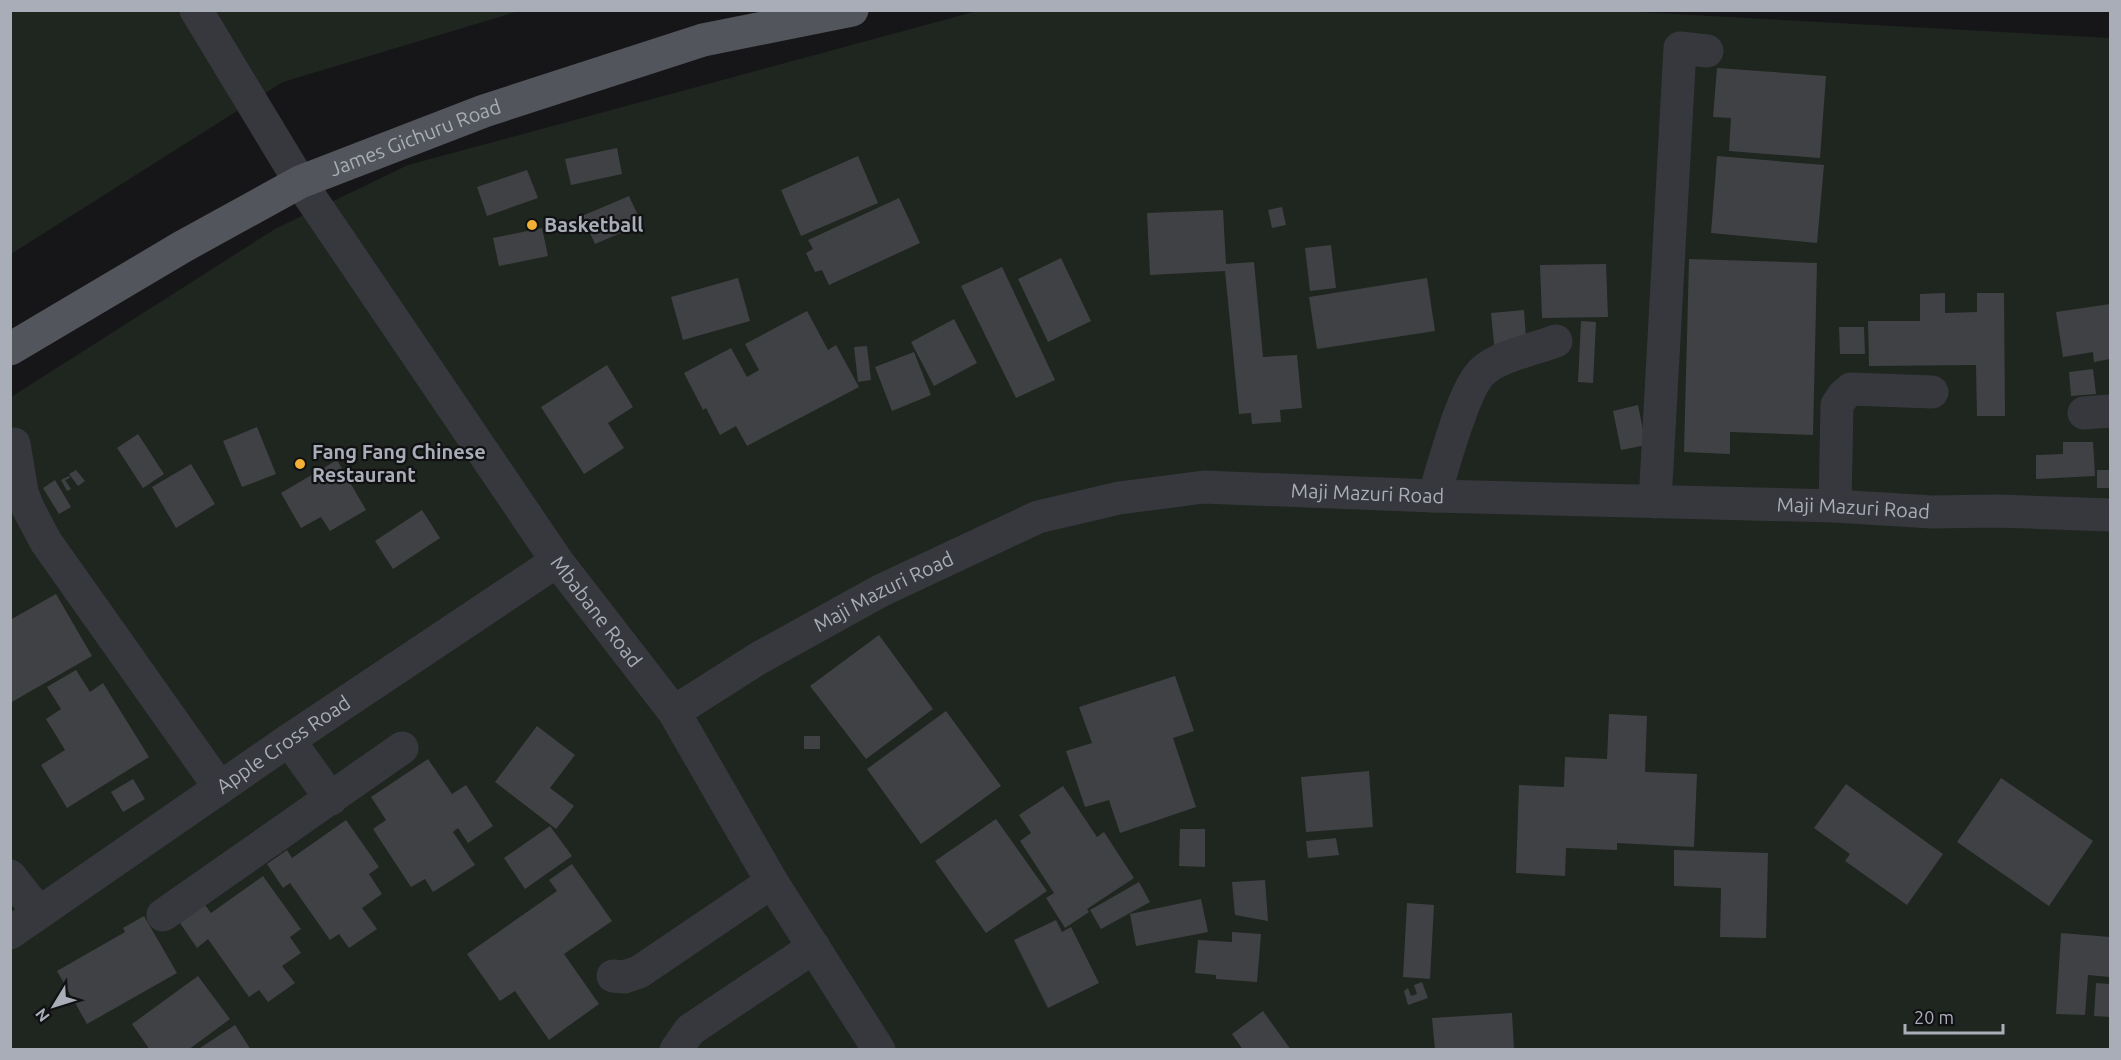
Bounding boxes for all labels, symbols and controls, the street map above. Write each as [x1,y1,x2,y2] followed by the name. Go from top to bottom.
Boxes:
[326,94,504,181] street label: James Gichuru Road
[544,213,643,236] place label: Basketball
[525,218,539,232] marker: Basketball
[312,440,486,486] place label: Fang Fang Chinese Restaurant
[293,457,307,471] marker: Fang Fang Chinese Restaurant
[1290,478,1444,507] street label: Maji Mazuri Road
[1776,493,1931,523] street label: Maji Mazuri Road
[810,546,957,636] street label: Maji Mazuri Road
[546,551,647,672] street label: Mbabane Road
[212,690,354,798] street label: Apple Cross Road
[24,976,84,1036] north arrow
[1905,997,2002,1035] scale bar
[31,1005,53,1025] text: N
[1914,1007,1954,1027] text: 20 m

